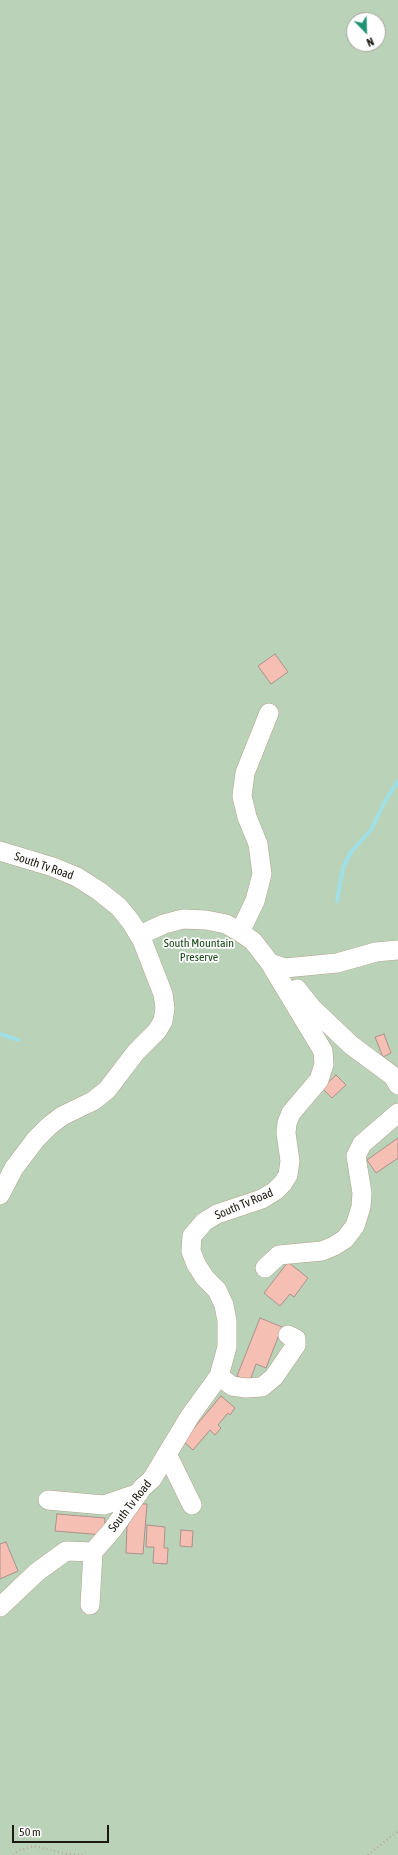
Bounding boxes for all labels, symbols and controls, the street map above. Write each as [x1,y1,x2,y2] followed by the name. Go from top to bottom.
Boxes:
[346,12,386,52] north arrow
[365,35,376,49] text: N
[12,849,76,883] street label: South Tv Road
[164,936,234,964] park label: South Mountain Preserve
[213,1185,275,1223] street label: South Tv Road
[105,1477,155,1535] street label: South Tv Road
[14,1817,111,1843] scale bar
[19,1825,41,1839] text: 50 m

